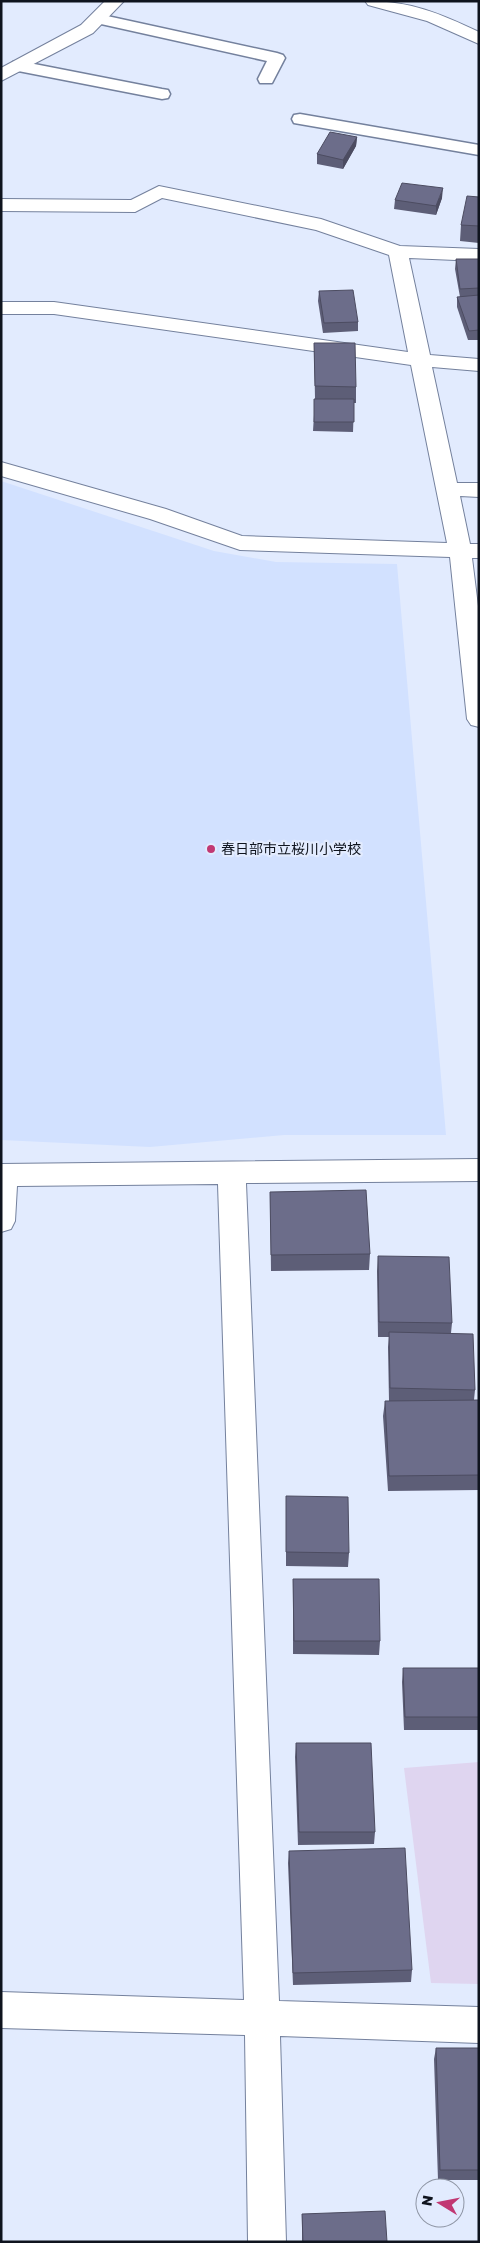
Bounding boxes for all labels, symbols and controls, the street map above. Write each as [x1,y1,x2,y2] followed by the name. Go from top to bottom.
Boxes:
[221,840,361,857] place label: 春日部市立桜川小学校
[205,843,217,855] marker: 春日部市立桜川小学校
[415,2178,465,2228] north arrow
[417,2194,436,2207] text: N

